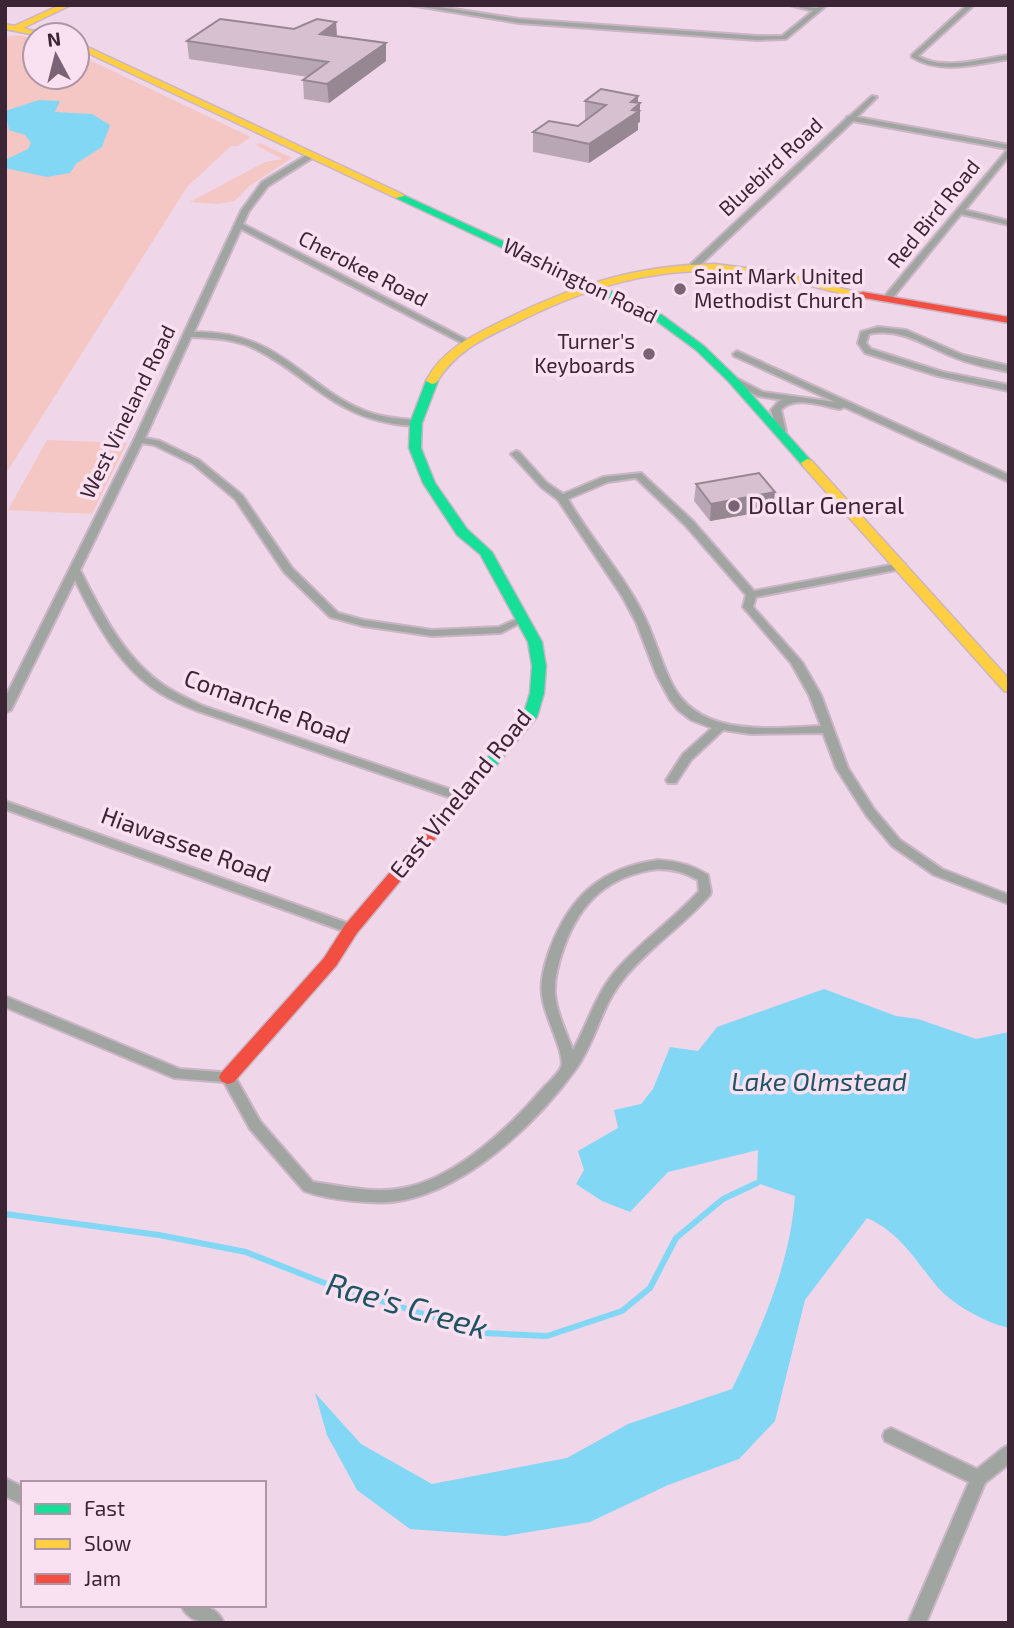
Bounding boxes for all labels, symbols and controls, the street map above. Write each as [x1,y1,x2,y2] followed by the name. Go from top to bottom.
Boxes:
[21,21,91,91] north arrow
[46,26,62,51] text: N
[713,111,827,220] street label: Bluebird Road
[881,154,984,272] street label: Red Bird Road
[295,224,432,311] street label: Cherokee Road
[500,232,662,328] street label: Washington Road
[694,263,864,312] place label: Saint Mark United Methodist Church
[672,281,688,297] marker: Saint Mark United Methodist Church
[74,320,180,502] street label: West Vineland Road
[534,328,635,377] place label: Turner's Keyboards
[641,346,657,362] marker: Turner's Keyboards
[748,490,904,519] place label: Dollar General
[726,498,742,514] marker: Dollar General
[180,662,355,749] street label: Comanche Road
[383,703,537,883] street label: East Vineland Road
[98,799,275,888] street label: Hiawassee Road
[731,1065,907,1096] water label: Lake Olmstead
[322,1263,493,1345] water label: Rae's Creek
[21,1481,266,1607] legend
[84,1495,125,1520] text: Fast
[84,1530,131,1555] text: Slow
[84,1565,121,1590] text: Jam

